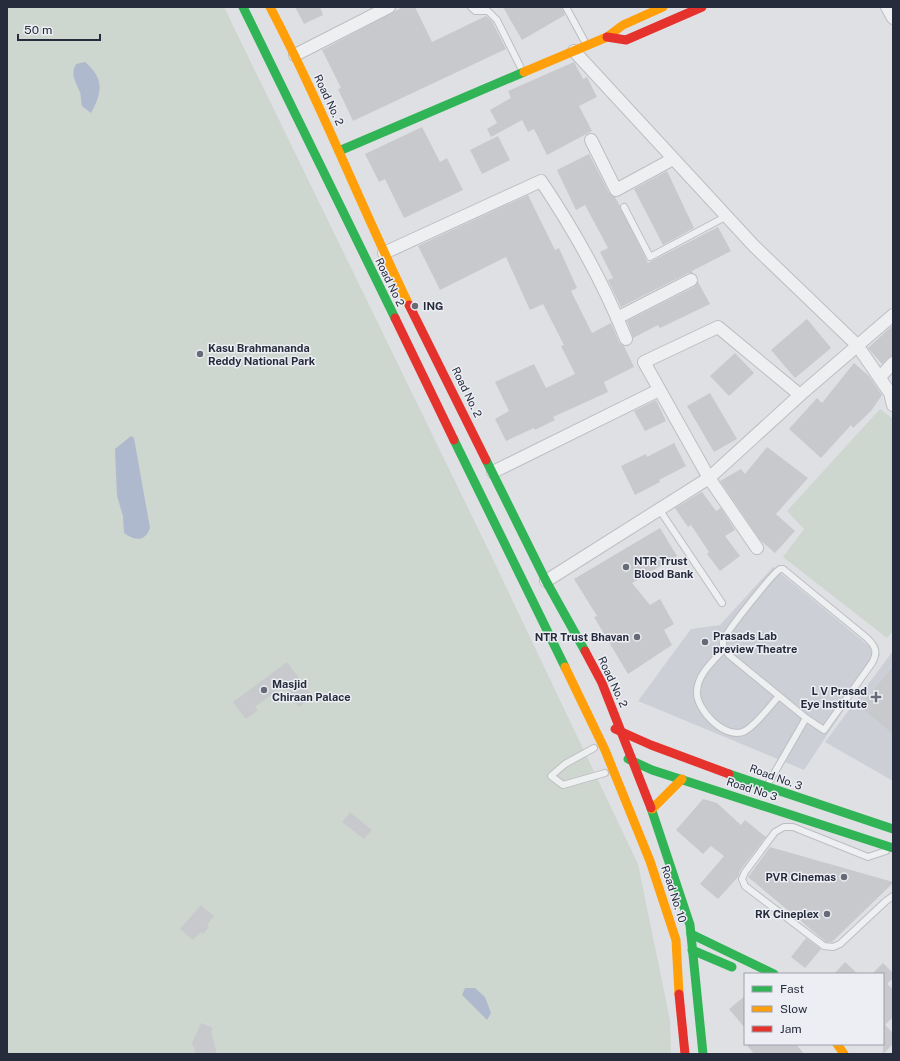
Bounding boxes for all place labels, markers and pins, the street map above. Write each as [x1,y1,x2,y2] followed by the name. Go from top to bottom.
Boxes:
[423,300,443,312] place label: ING
[410,301,420,311] marker: ING
[208,342,316,367] place label: Kasu Brahmananda Reddy National Park
[195,349,205,359] marker: Kasu Brahmananda Reddy National Park
[634,555,694,580] place label: NTR Trust Blood Bank
[621,562,631,572] marker: NTR Trust Blood Bank
[713,630,797,655] place label: Prasads Lab preview Theatre
[535,631,629,643] place label: NTR Trust Bhavan
[632,632,642,642] marker: NTR Trust Bhavan
[700,637,710,647] marker: Prasads Lab preview Theatre
[272,678,351,703] place label: Masjid Chiraan Palace
[259,685,269,695] marker: Masjid Chiraan Palace
[800,685,867,710] place label: L V Prasad Eye Institute
[870,691,882,703] marker: L V Prasad Eye Institute
[765,871,836,883] place label: PVR Cinemas
[839,872,849,882] marker: PVR Cinemas
[755,908,820,920] place label: RK Cineplex
[822,909,832,919] marker: RK Cineplex

